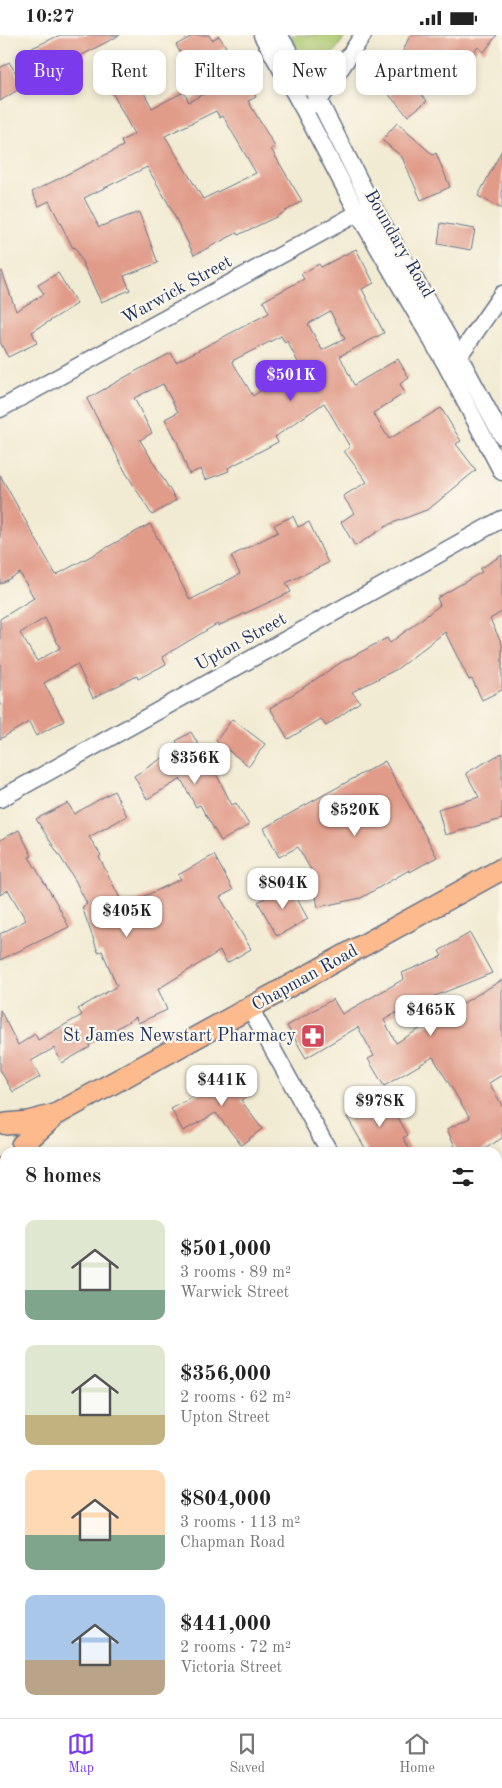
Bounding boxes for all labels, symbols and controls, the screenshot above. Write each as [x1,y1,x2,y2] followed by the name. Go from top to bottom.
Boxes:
[25,8,74,27] text: 10:27
[15,50,83,95] chip: Buy
[93,50,166,95] chip: Rent
[176,50,263,95] chip: Filters
[273,50,346,95] chip: New
[356,50,476,95] chip: Apartment
[361,187,437,301] street label: Boundary Road
[119,252,235,328] street label: Warwick Street
[256,359,326,402] pin: $501K
[266,368,316,384] text: $501K
[192,610,290,674] street label: Upton Street
[160,743,230,785] pin: $356K
[170,751,220,767] text: $356K
[320,795,390,837] pin: $520K
[330,803,380,819] text: $520K
[248,867,318,910] pin: $804K
[258,876,308,892] text: $804K
[92,895,162,938] pin: $405K
[102,904,152,920] text: $405K
[249,941,361,1015] street label: Chapman Road
[396,995,466,1037] pin: $465K
[406,1003,456,1019] text: $465K
[300,1023,326,1049] pharmacy icon: St James Newstart Pharmacy
[63,1027,296,1045] place label: St James Newstart Pharmacy
[187,1065,257,1107] pin: $441K
[197,1073,247,1089] text: $441K
[345,1085,415,1128] pin: $978K
[355,1094,405,1110] text: $978K
[449,1163,477,1191] icon: filters
[25,1166,101,1187] text: 8 homes
[180,1239,271,1260] text: $501,000
[65,1240,125,1300] icon: home
[180,1265,291,1281] text: 3 rooms · 89 m²
[180,1285,289,1301] text: Warwick Street
[180,1364,271,1385] text: $356,000
[65,1365,125,1425] icon: home
[180,1390,291,1406] text: 2 rooms · 62 m²
[180,1410,270,1426] text: Upton Street
[180,1489,271,1510] text: $804,000
[65,1490,125,1550] icon: home
[180,1515,300,1531] text: 3 rooms · 113 m²
[180,1535,285,1551] text: Chapman Road
[180,1614,271,1635] text: $441,000
[65,1615,125,1675] icon: home
[180,1640,291,1656] text: 2 rooms · 72 m²
[180,1660,282,1676] text: Victoria Street
[67,1730,95,1777] tab: Map
[229,1730,265,1777] tab: Saved
[399,1730,435,1777] tab: Home

